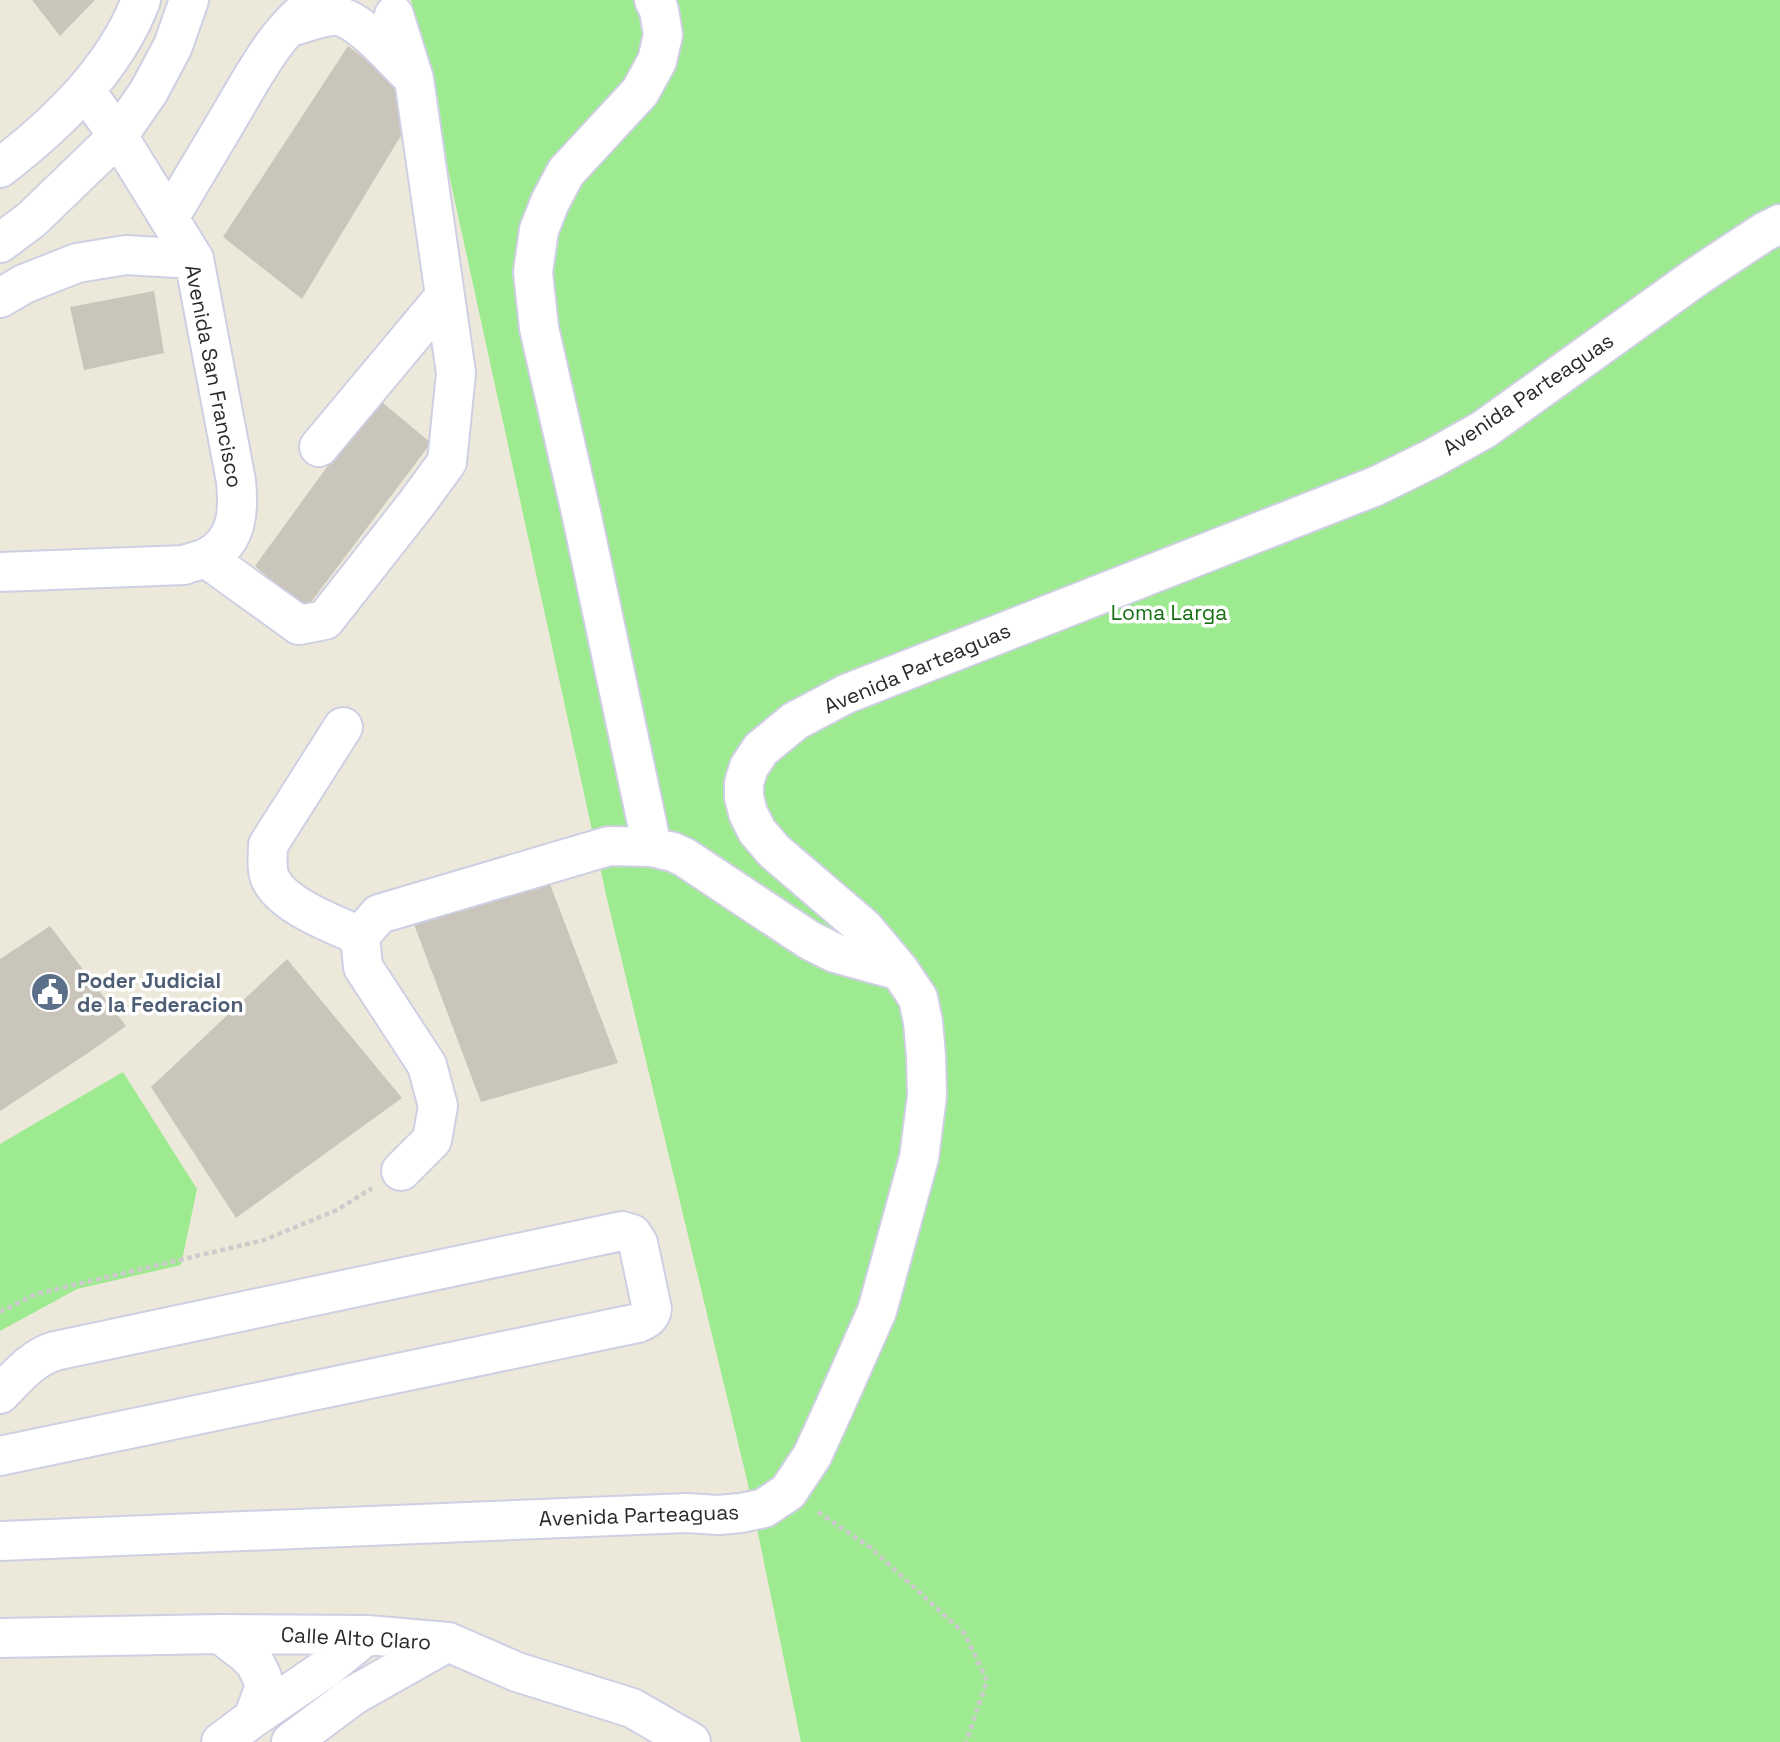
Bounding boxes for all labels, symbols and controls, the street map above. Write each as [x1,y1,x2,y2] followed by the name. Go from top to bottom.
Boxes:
[179,262,249,490] street label: Avenida San Francisco
[1437,327,1619,461] street label: Avenida Parteaguas
[1111,599,1227,626] park label: Loma Larga
[819,616,1015,720] street label: Avenida Parteaguas
[77,967,243,1018] place label: Poder Judicial de la Federacion
[29,971,71,1013] public building icon: Poder Judicial de la Federacion
[538,1498,740,1532] street label: Avenida Parteaguas
[280,1621,432,1655] street label: Calle Alto Claro

